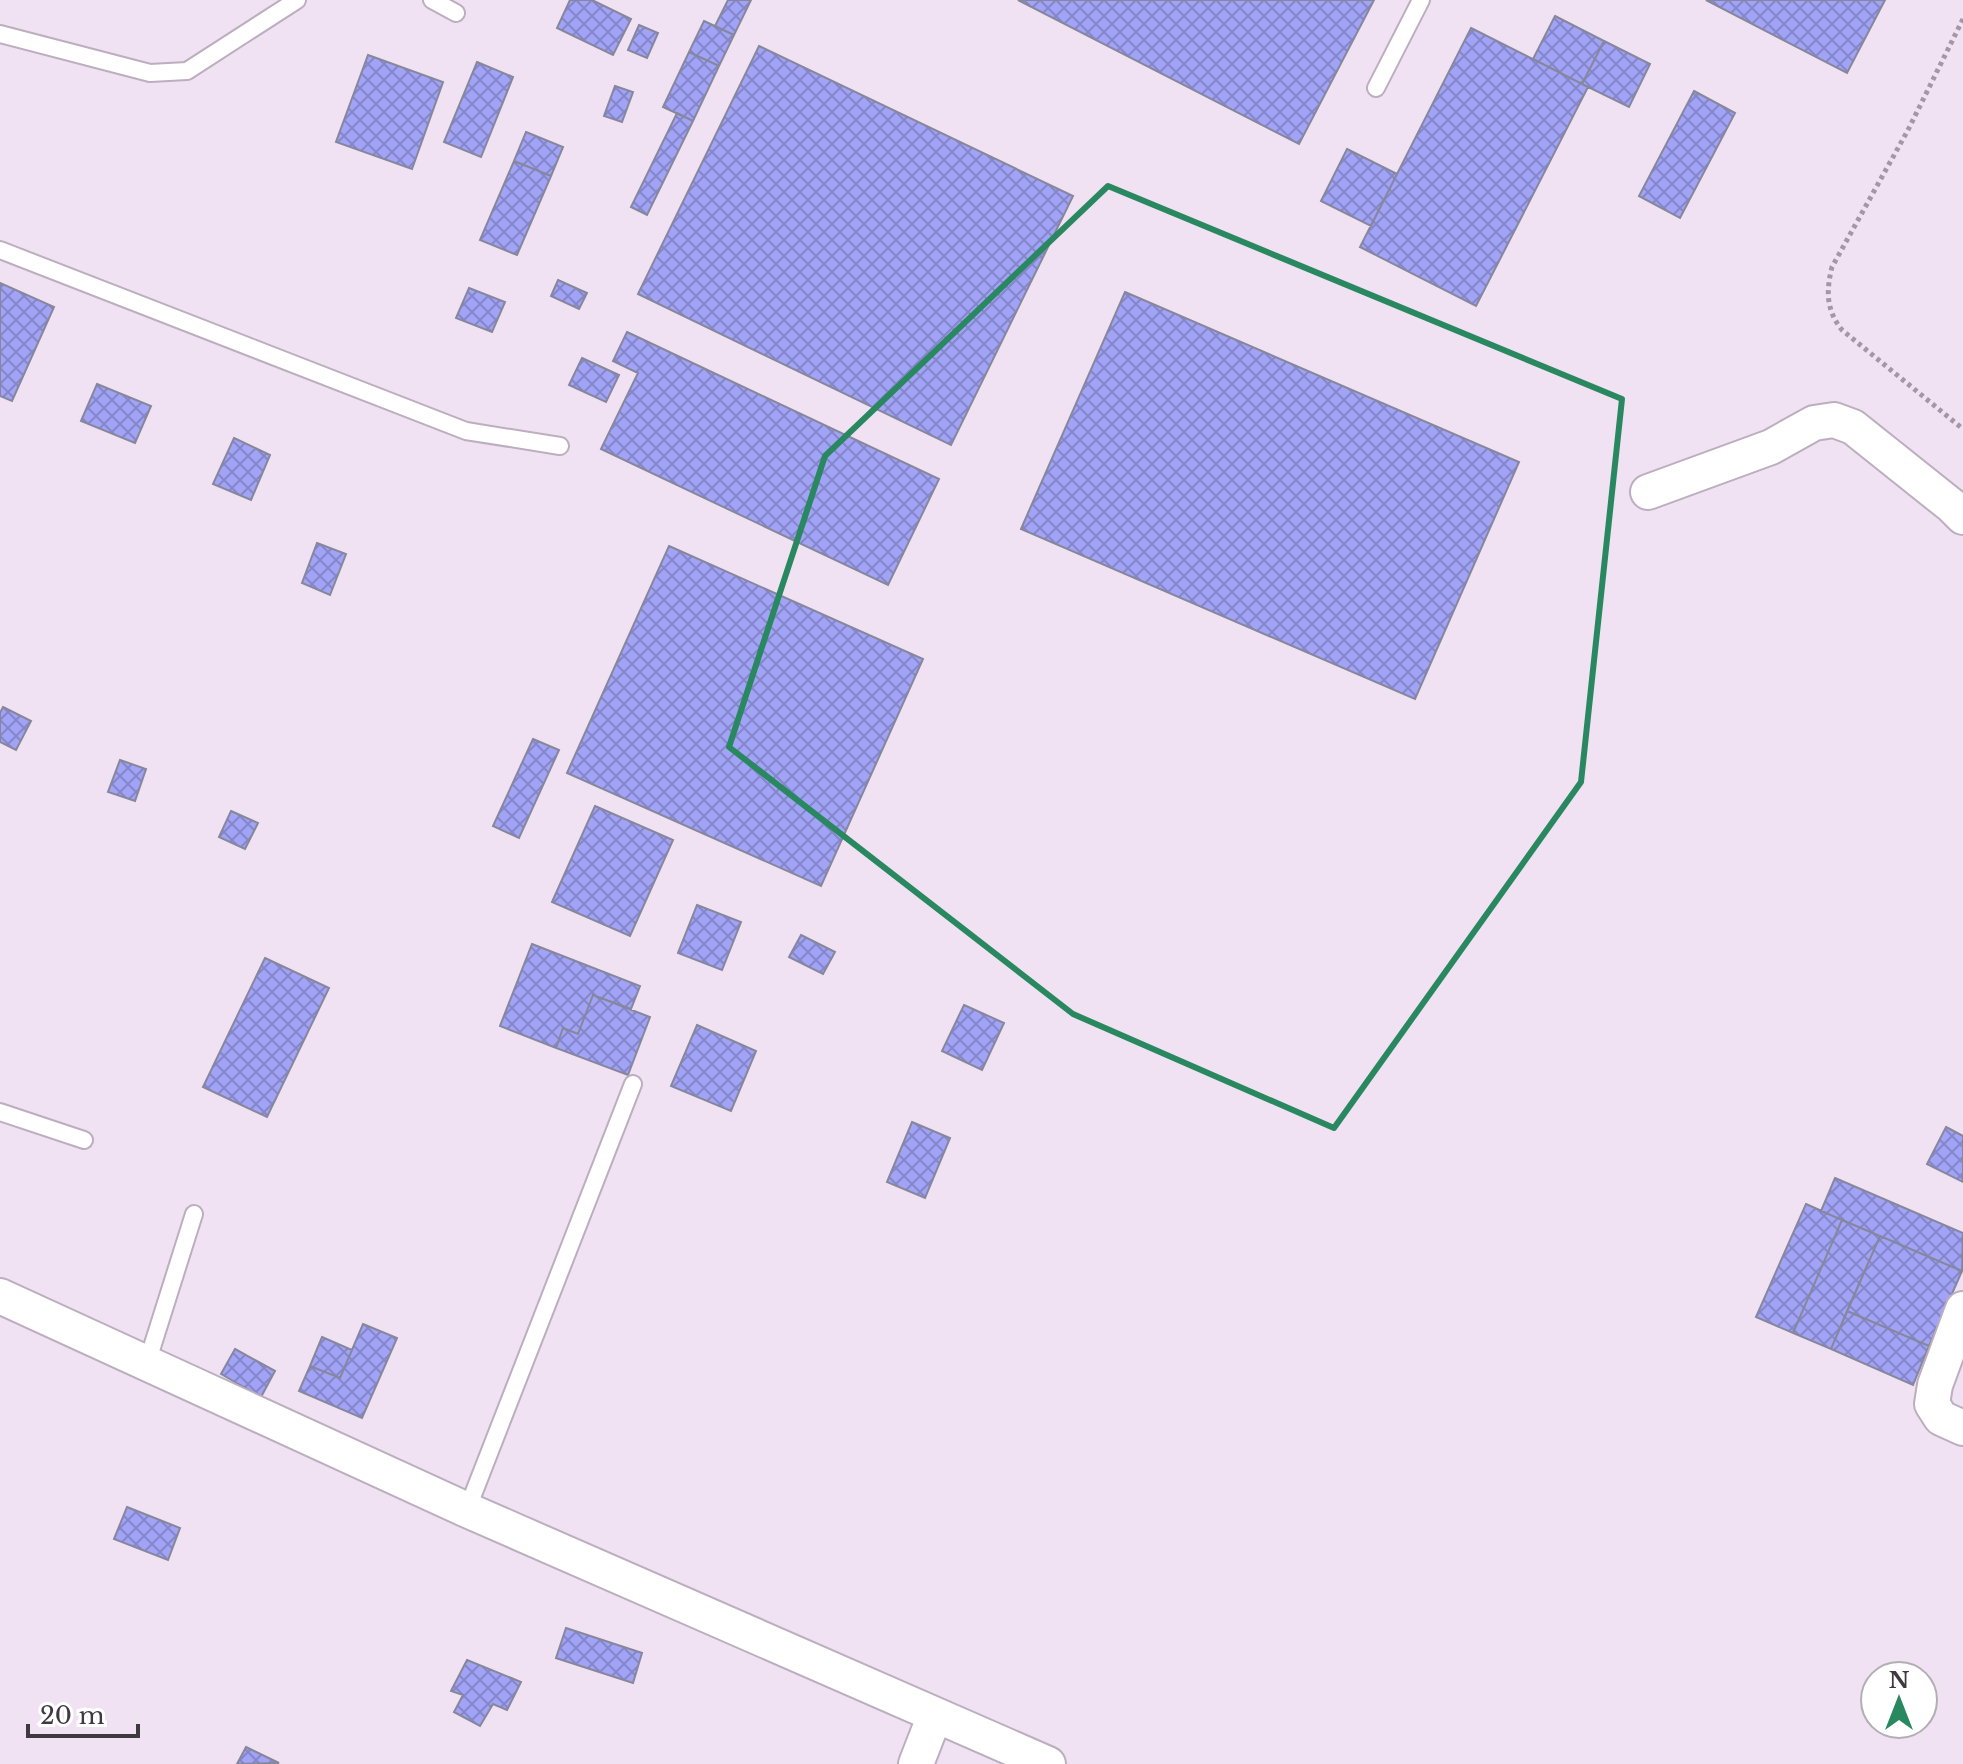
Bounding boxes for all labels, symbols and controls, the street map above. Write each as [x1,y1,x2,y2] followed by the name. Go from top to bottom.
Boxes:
[1859,1660,1939,1740] north arrow
[1889,1667,1910,1694] text: N
[28,1688,138,1738] scale bar
[40,1701,105,1730] text: 20 m

